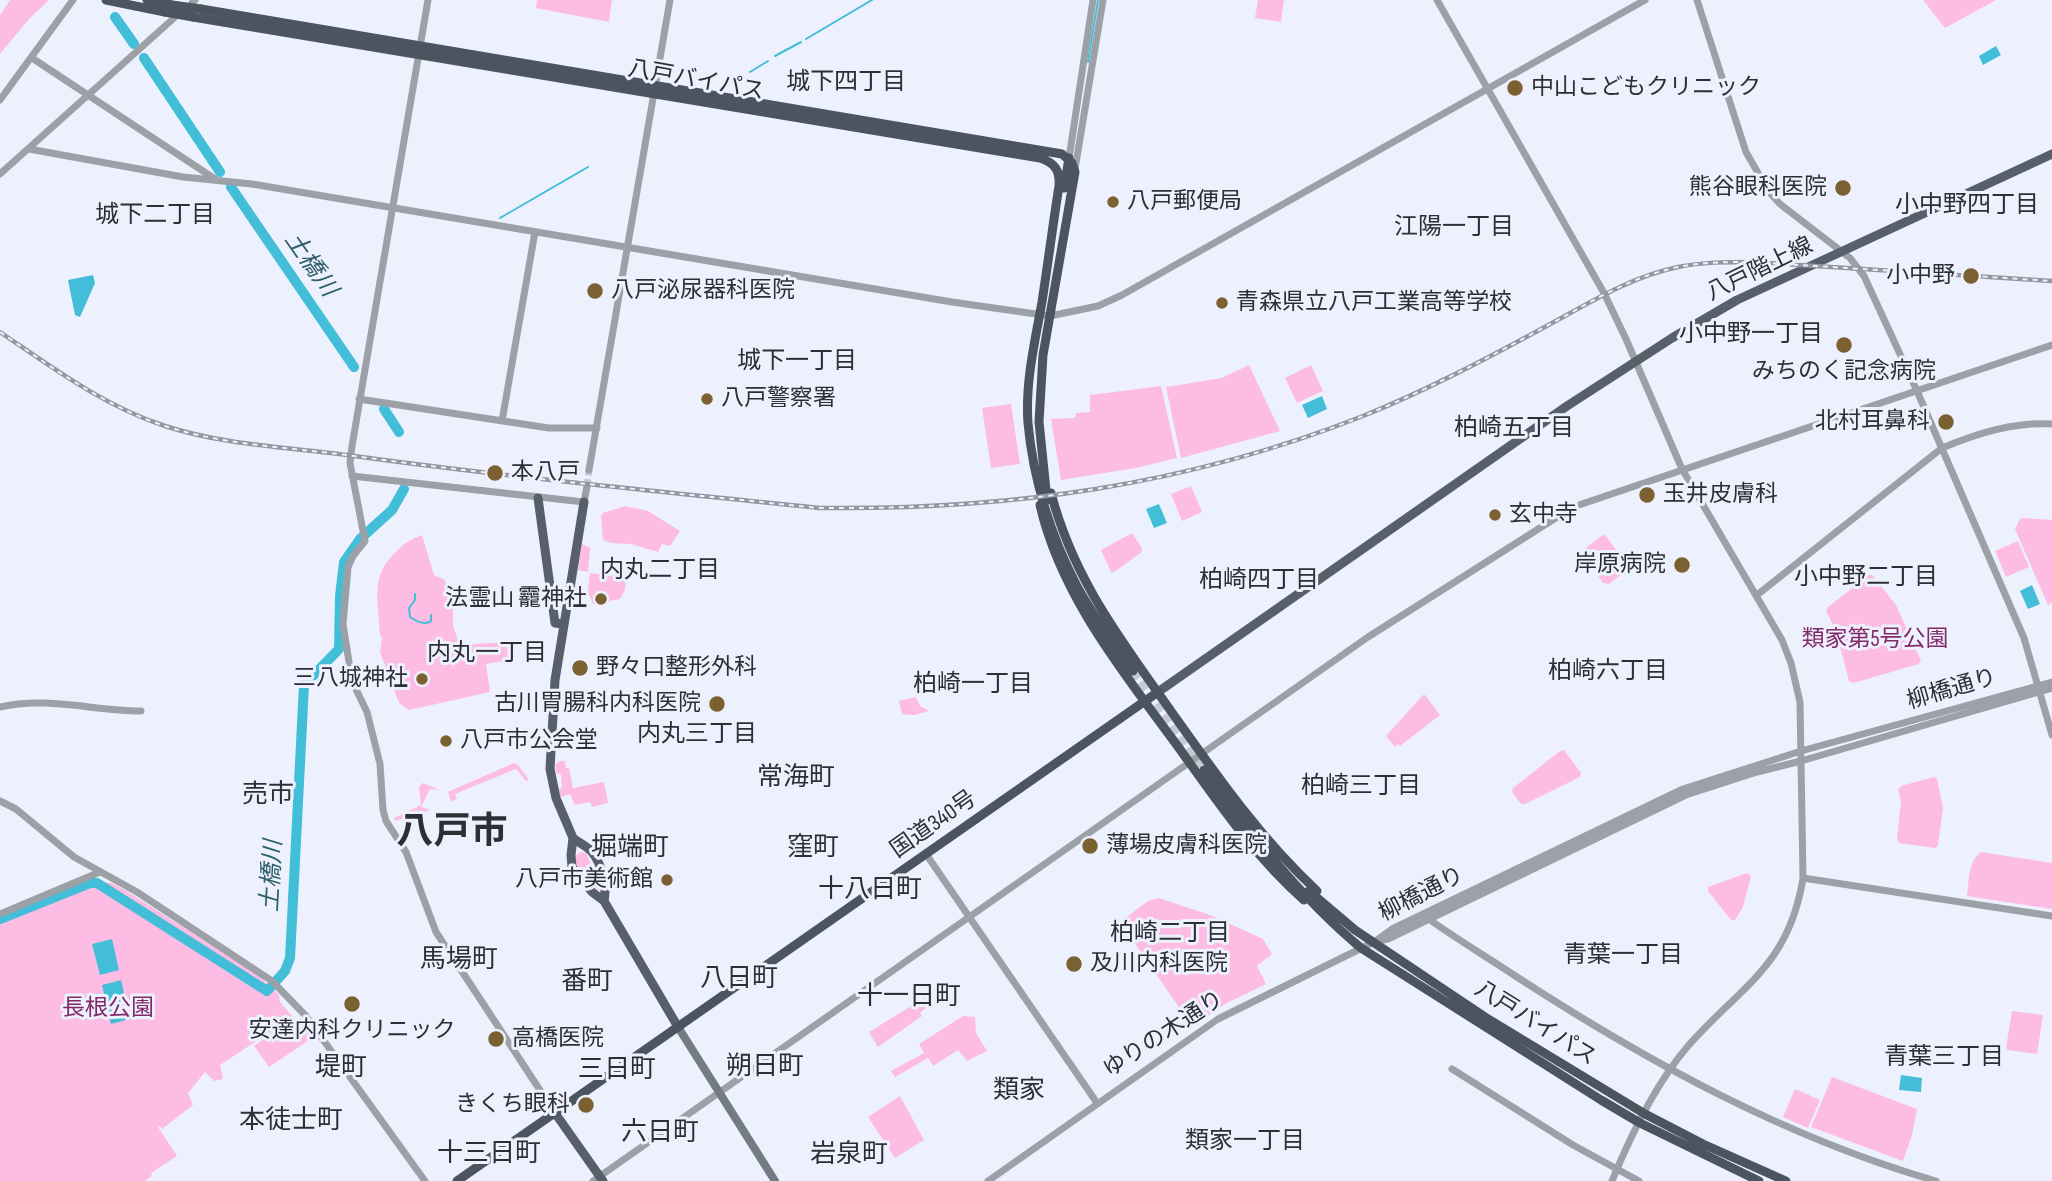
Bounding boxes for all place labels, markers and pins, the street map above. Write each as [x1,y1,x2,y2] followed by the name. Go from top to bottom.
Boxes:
[1531,74,1761,102] place label: 中山こどもクリニック
[1505,78,1525,98] marker: 中山こどもクリニック
[1689,174,1827,202] place label: 熊谷眼科医院
[1833,178,1853,198] marker: 熊谷眼科医院
[1127,188,1242,216] place label: 八戸郵便局
[1105,194,1121,210] marker: 八戸郵便局
[1886,262,1955,290] place label: 小中野
[1961,266,1981,286] marker: 小中野
[611,277,795,305] place label: 八戸泌尿器科医院
[585,281,605,301] marker: 八戸泌尿器科医院
[1236,289,1512,317] place label: 青森県立八戸工業高等学校
[1214,295,1230,311] marker: 青森県立八戸工業高等学校
[1834,335,1854,355] marker: みちのく記念病院
[1752,358,1936,386] place label: みちのく記念病院
[721,385,836,413] place label: 八戸警察署
[699,391,715,407] marker: 八戸警察署
[1815,408,1930,436] place label: 北村耳鼻科
[1936,412,1956,432] marker: 北村耳鼻科
[511,459,580,487] place label: 本八戸
[485,463,505,483] marker: 本八戸
[1663,481,1778,509] place label: 玉井皮膚科
[1637,485,1657,505] marker: 玉井皮膚科
[1509,501,1578,529] place label: 玄中寺
[1487,507,1503,523] marker: 玄中寺
[1574,551,1666,579] place label: 岸原病院
[1672,555,1692,575] marker: 岸原病院
[445,585,587,613] place label: 法霊山 龗神社
[593,591,609,607] marker: 法霊山 龗神社
[596,654,757,682] place label: 野々口整形外科
[570,658,590,678] marker: 野々口整形外科
[293,665,408,693] place label: 三八城神社
[414,671,430,687] marker: 三八城神社
[494,690,701,718] place label: 古川胃腸科内科医院
[707,694,727,714] marker: 古川胃腸科内科医院
[460,727,598,755] place label: 八戸市公会堂
[438,733,454,749] marker: 八戸市公会堂
[1106,832,1267,860] place label: 薄場皮膚科医院
[1080,836,1100,856] marker: 薄場皮膚科医院
[515,866,653,894] place label: 八戸市美術館
[659,872,675,888] marker: 八戸市美術館
[1090,950,1228,978] place label: 及川内科医院
[1064,954,1084,974] marker: 及川内科医院
[342,994,362,1014] marker: 安達内科クリニック
[249,1017,455,1045] place label: 安達内科クリニック
[512,1025,604,1053] place label: 高橋医院
[486,1029,506,1049] marker: 高橋医院
[455,1091,570,1119] place label: きくち眼科
[576,1095,596,1115] marker: きくち眼科

